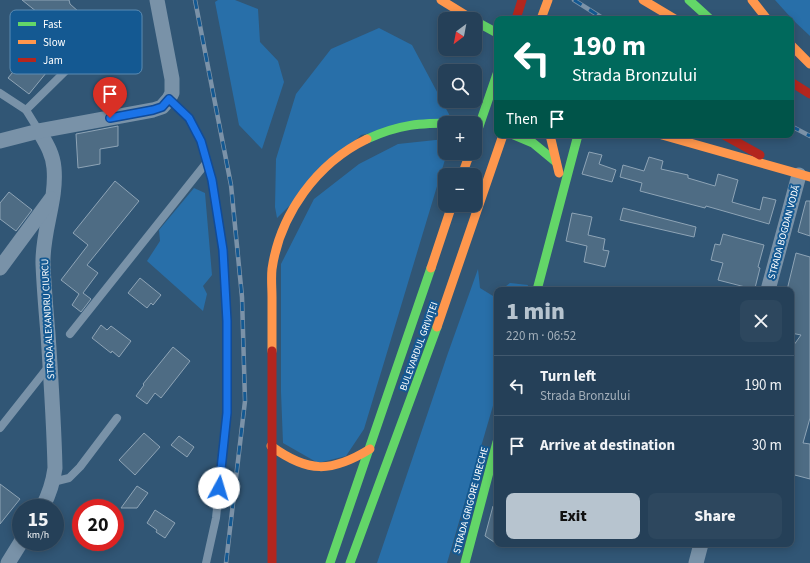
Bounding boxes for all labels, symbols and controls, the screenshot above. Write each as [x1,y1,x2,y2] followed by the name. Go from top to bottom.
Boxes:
[10,10,142,74] legend
[438,12,482,56] north arrow
[438,12,482,212] map controls
[43,17,62,32] text: Fast
[572,26,646,66] text: 190 m
[506,32,558,84] icon: left
[43,35,66,50] text: Slow
[43,53,63,68] text: Jam
[572,63,697,88] text: Strada Bronzului
[438,64,482,108] button: search
[93,77,127,118] pin
[99,83,121,105] icon: arrive
[546,108,568,130] icon: arrive
[506,109,538,130] text: Then
[438,116,482,160] button: +
[438,168,482,212] button: −
[765,183,803,281] street label: STRADA BOGDAN VODĂ
[38,258,58,379] street label: STRADA ALEXANDRU CIURCU
[506,294,565,329] text: 1 min
[396,300,442,393] street label: BULEVARDUL GRIVIȚEI
[740,300,782,342] button: close
[506,327,576,345] text: 220 m · 06:52
[540,366,596,387] text: Turn left
[506,375,528,397] icon: left
[744,375,782,396] text: 190 m
[540,387,630,405] text: Strada Bronzului
[506,435,528,457] icon: arrive
[540,435,675,456] text: Arrive at destination
[752,435,782,456] text: 30 m
[450,445,492,555] street label: STRADA GRIGORE URECHE
[198,467,240,509] position arrow
[506,493,640,539] button: Exit
[648,493,782,539] button: Share
[72,499,124,551] speed limit sign: 20
[27,506,49,534] text: 15
[27,528,49,542] text: km/h

